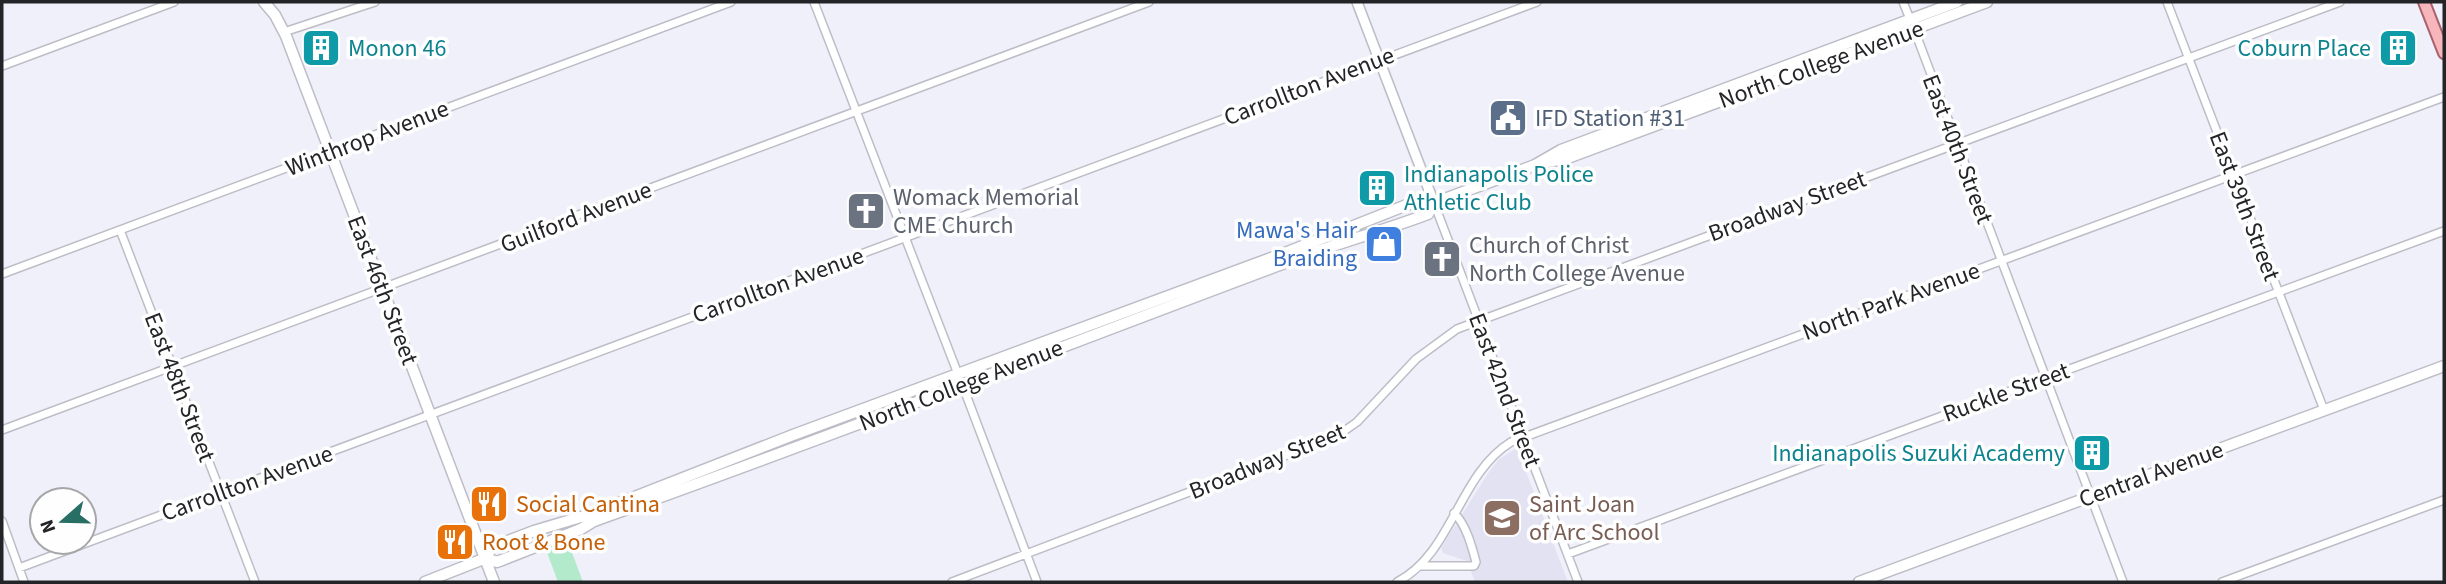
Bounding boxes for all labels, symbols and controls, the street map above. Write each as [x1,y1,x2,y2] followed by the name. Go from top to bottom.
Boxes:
[1714,11,1929,118] street label: North College Avenue
[300,27,342,69] building icon: Monon 46
[2377,27,2419,69] building icon: Coburn Place
[348,31,446,66] place label: Monon 46
[2238,31,2371,66] place label: Coburn Place
[1219,38,1400,135] street label: Carrollton Avenue
[1913,70,2002,229] street label: East 40th Street
[281,91,454,186] street label: Winthrop Avenue
[1487,97,1529,139] public building icon: IFD Station #31
[1535,101,1685,136] place label: IFD Station #31
[2200,127,2289,286] street label: East 39th Street
[1404,157,1594,220] place label: Indianapolis Police Athletic Club
[1703,162,1871,251] street label: Broadway Street
[1356,167,1398,209] building icon: Indianapolis Police Athletic Club
[495,172,657,262] street label: Guilford Avenue
[893,180,1079,243] place label: Womack Memorial CME Church
[845,190,887,232] church icon: Womack Memorial CME Church
[338,211,427,370] street label: East 46th Street
[1236,213,1358,276] place label: Mawa's Hair Braiding
[1363,223,1405,265] shop icon: Mawa's Hair Braiding
[1469,228,1685,291] place label: Church of Christ North College Avenue
[688,238,869,333] street label: Carrollton Avenue
[1421,238,1463,280] church icon: Church of Christ North College Avenue
[1798,253,1985,350] street label: North Park Avenue
[135,308,224,467] street label: East 48th Street
[1459,308,1550,472] street label: East 42nd Street
[854,330,1068,440] street label: North College Avenue
[1938,353,2074,432] street label: Ruckle Street
[1184,414,1350,509] street label: Broadway Street
[2071,432,2113,474] building icon: Indianapolis Suzuki Academy
[2074,432,2228,517] street label: Central Avenue
[157,436,338,531] street label: Carrollton Avenue
[1772,436,2065,471] place label: Indianapolis Suzuki Academy
[468,483,510,525] restaurant icon: Social Cantina
[28,486,98,556] north arrow
[516,487,660,522] place label: Social Cantina
[1529,487,1660,550] place label: Saint Joan of Arc School
[1481,497,1523,539] school or university icon: Saint Joan of Arc School
[34,516,63,537] text: N
[434,521,476,563] restaurant icon: Root & Bone
[482,525,606,560] place label: Root & Bone

